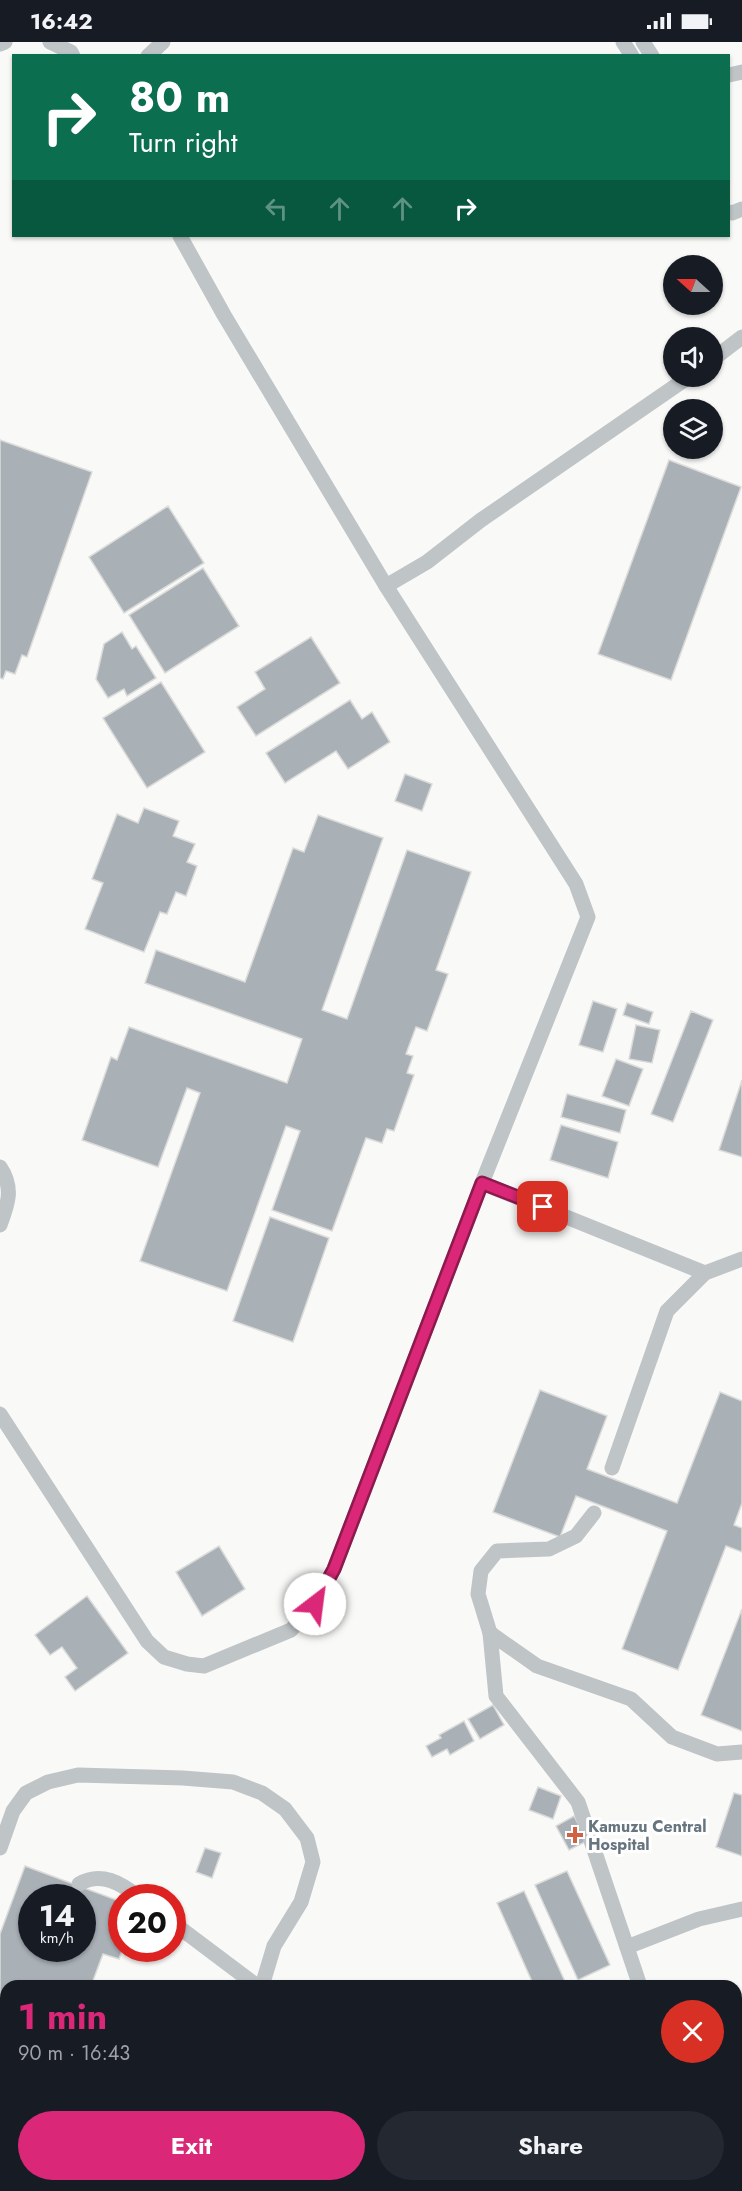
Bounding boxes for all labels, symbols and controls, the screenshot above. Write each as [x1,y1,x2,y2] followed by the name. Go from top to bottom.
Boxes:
[30,5,93,37] text: 16:42
[129,67,230,128] text: 80 m
[30,78,108,156] icon: right
[129,123,237,162] text: Turn right
[260,192,293,225] icon: left
[323,192,356,225] icon: ahead
[386,192,419,225] icon: ahead
[449,192,482,225] icon: right
[663,255,723,315] north arrow
[663,255,723,459] map controls
[663,327,723,387] button: sound
[663,399,723,459] button: layers
[517,1181,568,1232] pin
[526,1190,559,1223] icon: arrive
[283,1572,347,1636] position arrow
[588,1815,707,1856] place label: Kamuzu Central Hospital
[566,1826,584,1844] marker: Kamuzu Central Hospital
[108,1884,186,1962] speed limit sign: 20
[39,1894,75,1937] text: 14
[40,1927,74,1949] text: km/h
[18,1990,107,2042] text: 1 min
[661,2000,724,2063] button: close
[18,2039,130,2068] text: 90 m · 16:43
[18,2111,365,2180] button: Exit
[377,2111,724,2180] button: Share

